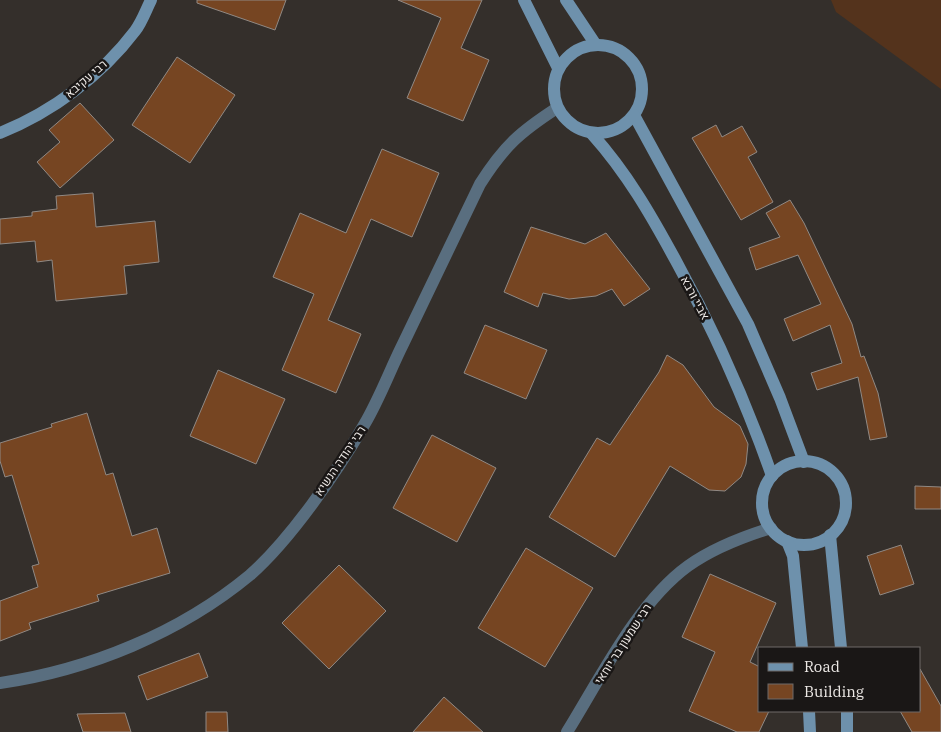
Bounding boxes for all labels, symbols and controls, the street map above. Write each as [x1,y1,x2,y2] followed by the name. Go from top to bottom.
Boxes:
[62,56,110,101] street label: רבי עקיבא
[678,273,713,323] street label: אביי ורבא
[311,423,368,499] street label: רבי יהודה הנשיא
[591,601,654,687] street label: רבי שמעון בר יוחאי
[758,647,921,712] legend
[804,657,840,676] text: Road
[804,682,864,701] text: Building

